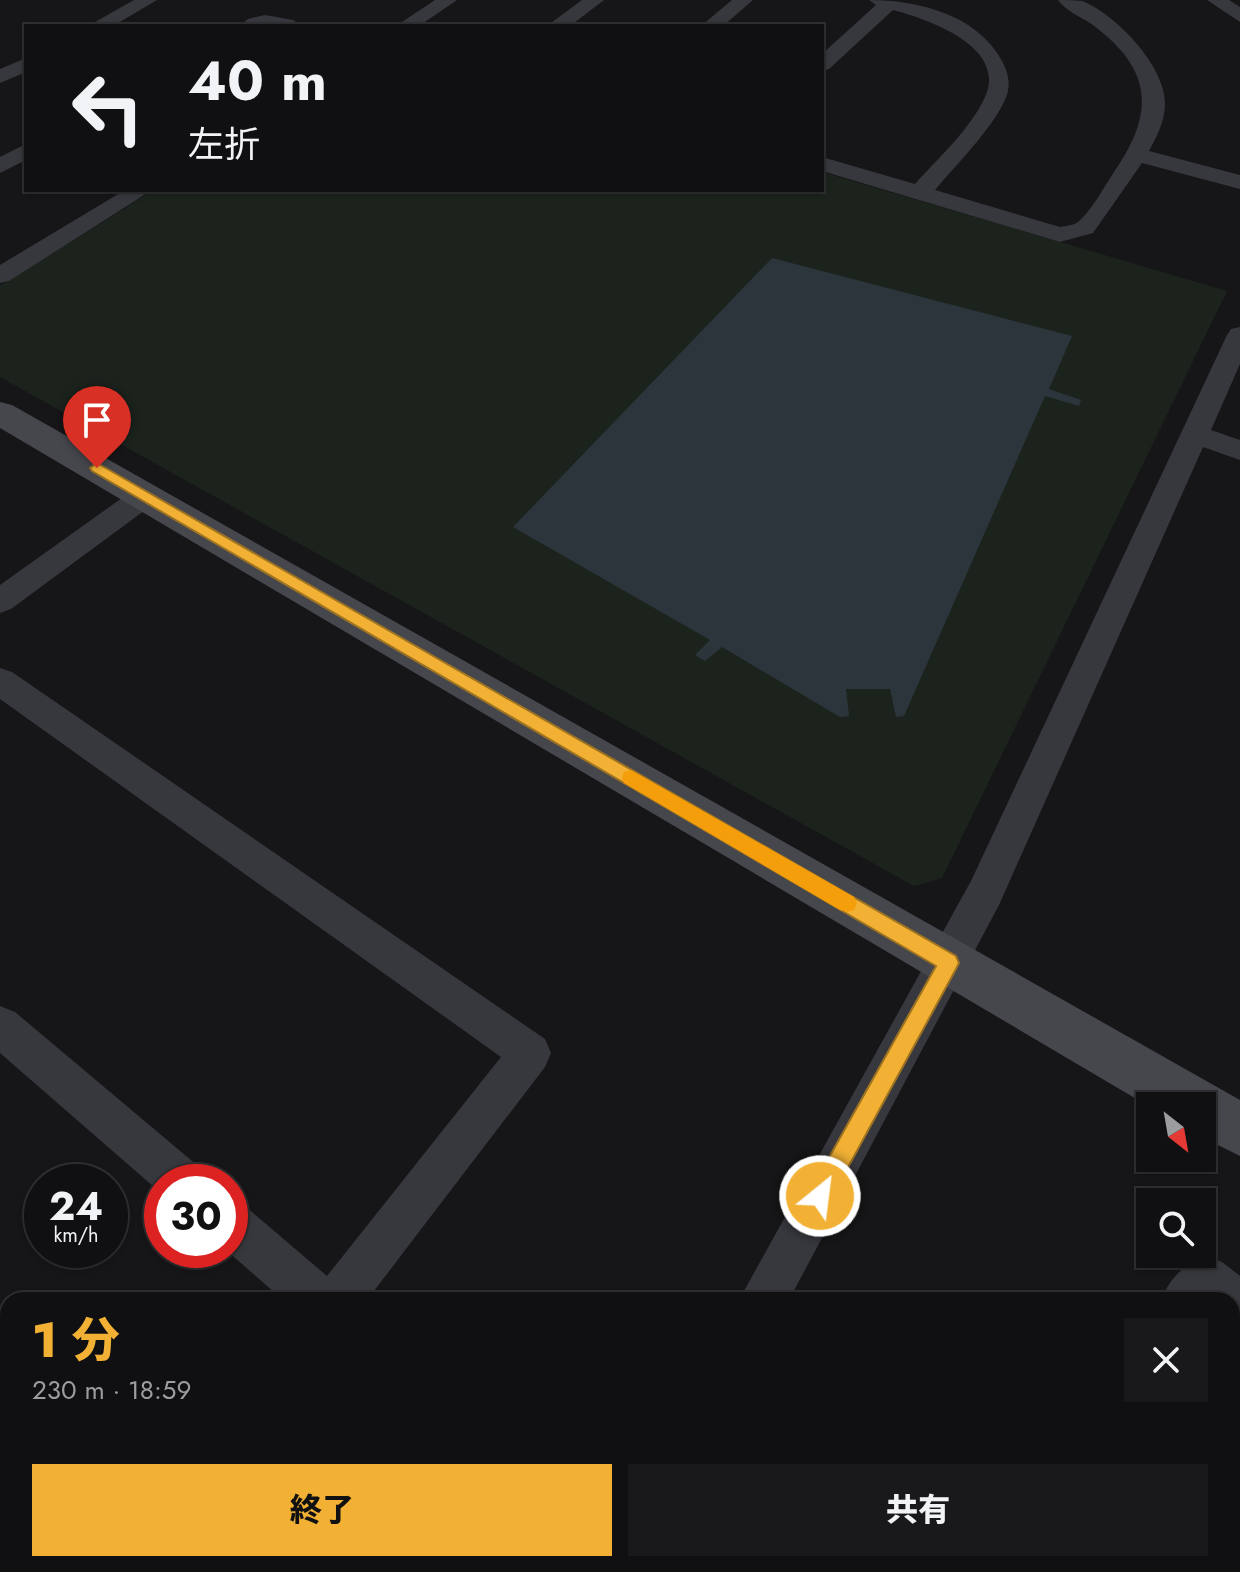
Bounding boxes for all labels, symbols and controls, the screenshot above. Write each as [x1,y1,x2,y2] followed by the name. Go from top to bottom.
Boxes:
[188,40,327,121] text: 40 m
[56,56,160,160] icon: left
[188,118,260,170] text: 左折
[63,386,131,468] pin
[75,398,119,442] icon: arrive
[1136,1092,1216,1172] north arrow
[1136,1092,1216,1268] map controls
[778,1154,862,1238] position arrow
[144,1164,248,1268] speed limit sign: 30
[49,1177,103,1235] text: 24
[1136,1188,1216,1268] button: search
[53,1221,99,1250] text: km/h
[32,1306,120,1375] text: 1 分
[1124,1318,1208,1402] button: close
[32,1371,191,1409] text: 230 m · 18:59
[32,1464,612,1556] button: 終了
[628,1464,1208,1556] button: 共有

